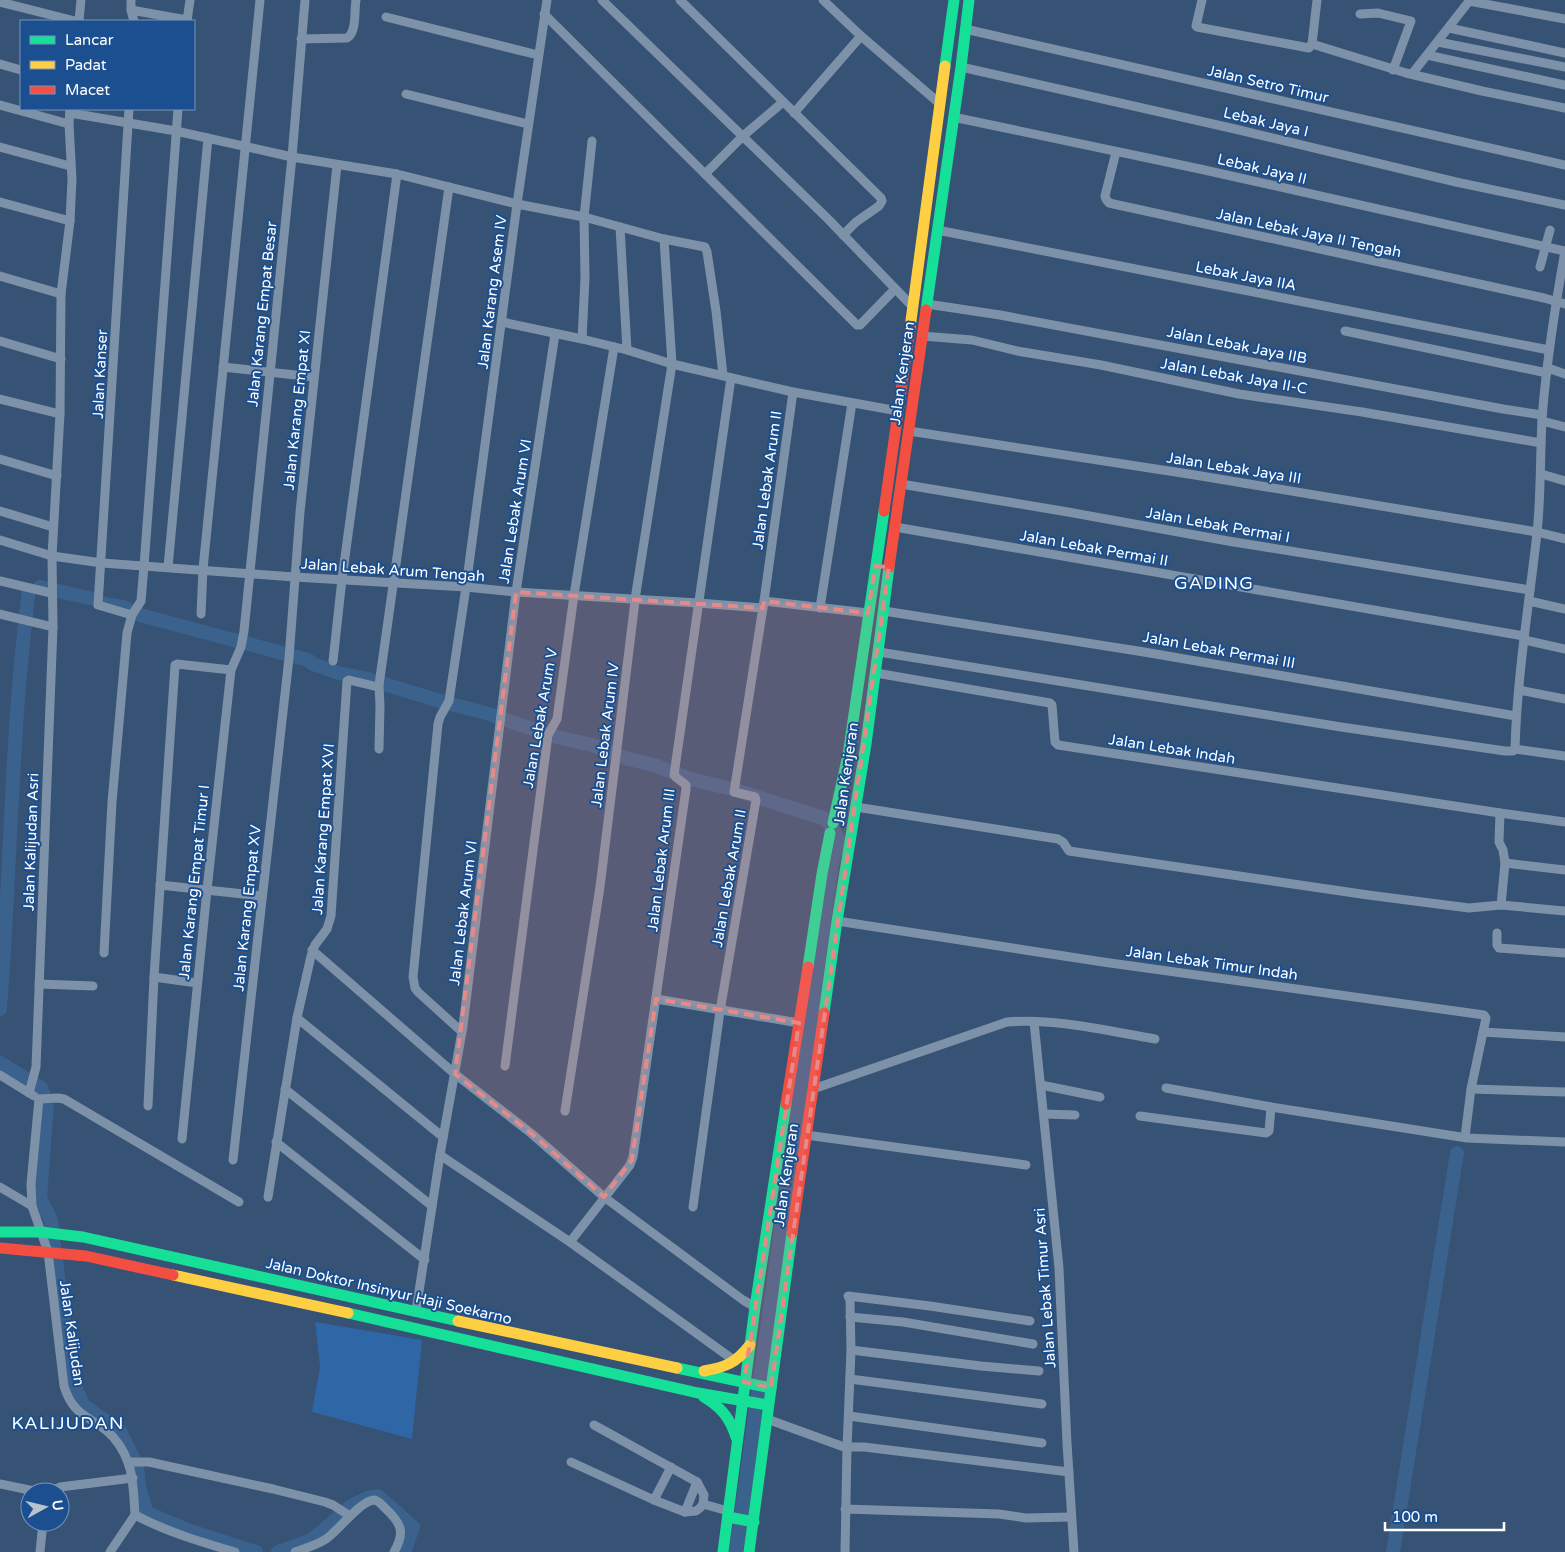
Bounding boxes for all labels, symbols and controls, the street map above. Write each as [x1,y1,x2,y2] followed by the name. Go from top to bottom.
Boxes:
[20,20,195,110] legend
[65,31,114,49] text: Lancar
[65,56,107,74] text: Padat
[1206,61,1331,107] street label: Jalan Setro Timur
[65,81,110,99] text: Macet
[1222,103,1310,141] street label: Lebak Jaya I
[1216,150,1308,188] street label: Lebak Jaya II
[1215,205,1403,261] street label: Jalan Lebak Jaya II Tengah
[474,213,510,370] street label: Jalan Karang Asem IV
[243,220,281,408] street label: Jalan Karang Empat Besar
[1194,257,1298,295] street label: Lebak Jaya IIA
[886,320,918,426] street label: Jalan Kenjeran
[1165,323,1309,367] street label: Jalan Lebak Jaya IIB
[89,329,111,419] street label: Jalan Kanser
[280,329,314,491] street label: Jalan Karang Empat XI
[1159,354,1309,398] street label: Jalan Lebak Jaya II-C
[748,409,786,551] street label: Jalan Lebak Arum II
[495,437,535,585] street label: Jalan Lebak Arum VI
[1165,448,1303,488] street label: Jalan Lebak Jaya III
[1145,503,1291,547] street label: Jalan Lebak Permai I
[1018,526,1170,570] street label: Jalan Lebak Permai II
[300,555,486,585] street label: Jalan Lebak Arum Tengah
[1174,572,1254,594] district label: GADING
[1141,628,1297,672] street label: Jalan Lebak Permai III
[519,646,561,789] street label: Jalan Lebak Arum V
[587,661,623,809] street label: Jalan Lebak Arum IV
[830,721,862,827] street label: Jalan Kenjeran
[1107,730,1237,768] street label: Jalan Lebak Indah
[308,743,338,915] street label: Jalan Karang Empat XVI
[20,773,42,911] street label: Jalan Kalijudan Asri
[175,784,213,980] street label: Jalan Karang Empat Timur I
[643,787,679,933] street label: Jalan Lebak Arum III
[708,808,750,948] street label: Jalan Lebak Arum II
[229,823,265,992] street label: Jalan Karang Empat XV
[445,839,481,987] street label: Jalan Lebak Arum VI
[1125,942,1299,984] street label: Jalan Lebak Timur Indah
[770,1122,802,1228] street label: Jalan Kenjeran
[1030,1207,1060,1369] street label: Jalan Lebak Timur Asri
[264,1254,514,1328] street label: Jalan Doktor Insinyur Haji Soekarno
[56,1279,88,1387] street label: Jalan Kalijudan
[12,1412,124,1434] district label: KALIJUDAN
[20,1482,70,1532] north arrow
[48,1499,67,1512] text: U
[1385,1500,1504,1532] scale bar
[1392,1508,1438,1526] text: 100 m

